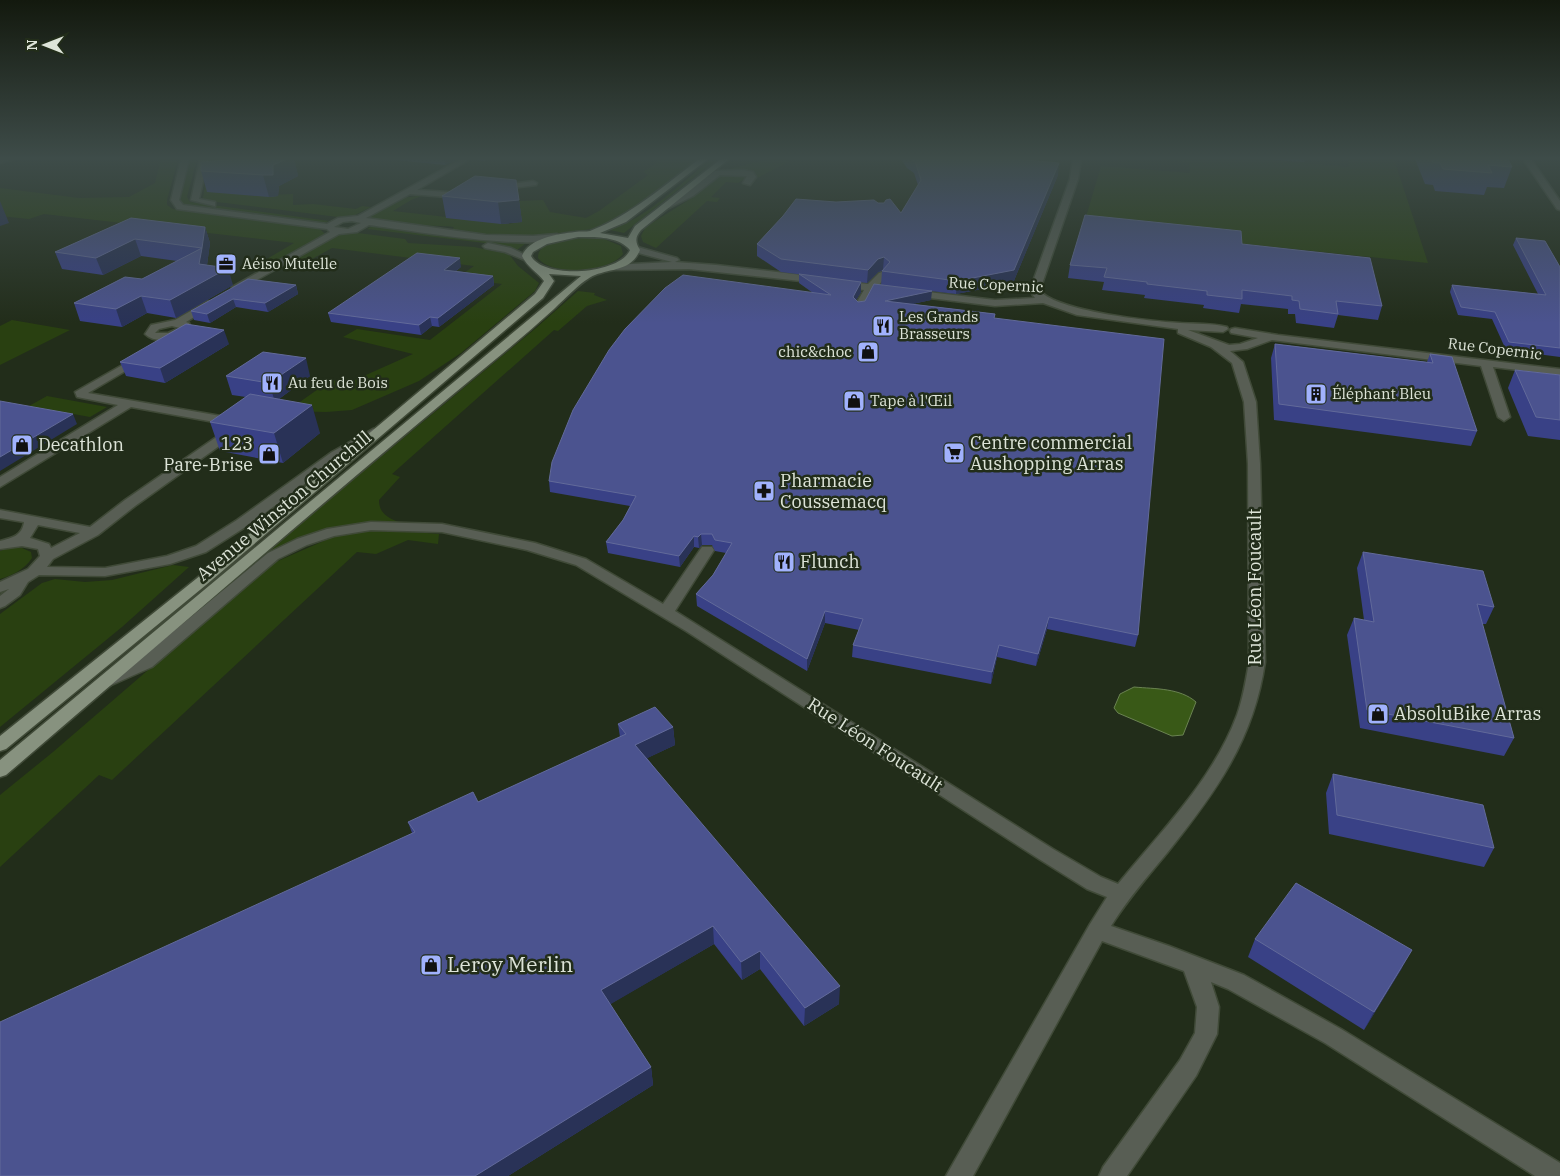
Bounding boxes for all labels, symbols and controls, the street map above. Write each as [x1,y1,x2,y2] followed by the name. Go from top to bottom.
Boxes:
[20,20,70,70] north arrow
[23,39,41,51] text: N
[214,252,238,276] office icon: Aéiso Mutelle
[242,254,337,273] place label: Aéiso Mutelle
[948,273,1044,296] street label: Rue Copernic
[899,307,978,343] place label: Les Grands Brasseurs
[871,314,895,338] restaurant icon: Les Grands Brasseurs
[1447,333,1544,364] street label: Rue Copernic
[856,340,880,364] shop icon: chic&choc
[778,342,852,361] place label: chic&choc
[260,371,284,395] restaurant icon: Au feu de Bois
[288,373,388,392] place label: Au feu de Bois
[1304,382,1328,406] building icon: Éléphant Bleu
[1332,384,1431,403] place label: Éléphant Bleu
[842,389,866,413] shop icon: Tape à l'Œil
[870,391,952,410] place label: Tape à l'Œil
[191,426,376,586] street label: Avenue Winston Churchill
[970,431,1132,475] place label: Centre commercial Aushopping Arras
[163,432,253,476] place label: 123 Pare-Brise
[10,433,34,457] shop icon: Decathlon
[38,433,124,456] place label: Decathlon
[942,441,966,465] supermarket icon: Centre commercial Aushopping Arras
[257,442,281,466] shop icon: 123 Pare-Brise
[780,469,887,513] place label: Pharmacie Coussemacq
[752,479,776,503] pharmacy icon: Pharmacie Coussemacq
[1243,509,1266,665] street label: Rue Léon Foucault
[772,550,796,574] restaurant icon: Flunch
[800,550,860,573] place label: Flunch
[803,692,947,797] street label: Rue Léon Foucault
[1366,702,1390,726] shop icon: AbsoluBike Arras
[1394,702,1541,725] place label: AbsoluBike Arras
[447,950,573,978] place label: Leroy Merlin
[419,953,443,977] shop icon: Leroy Merlin

